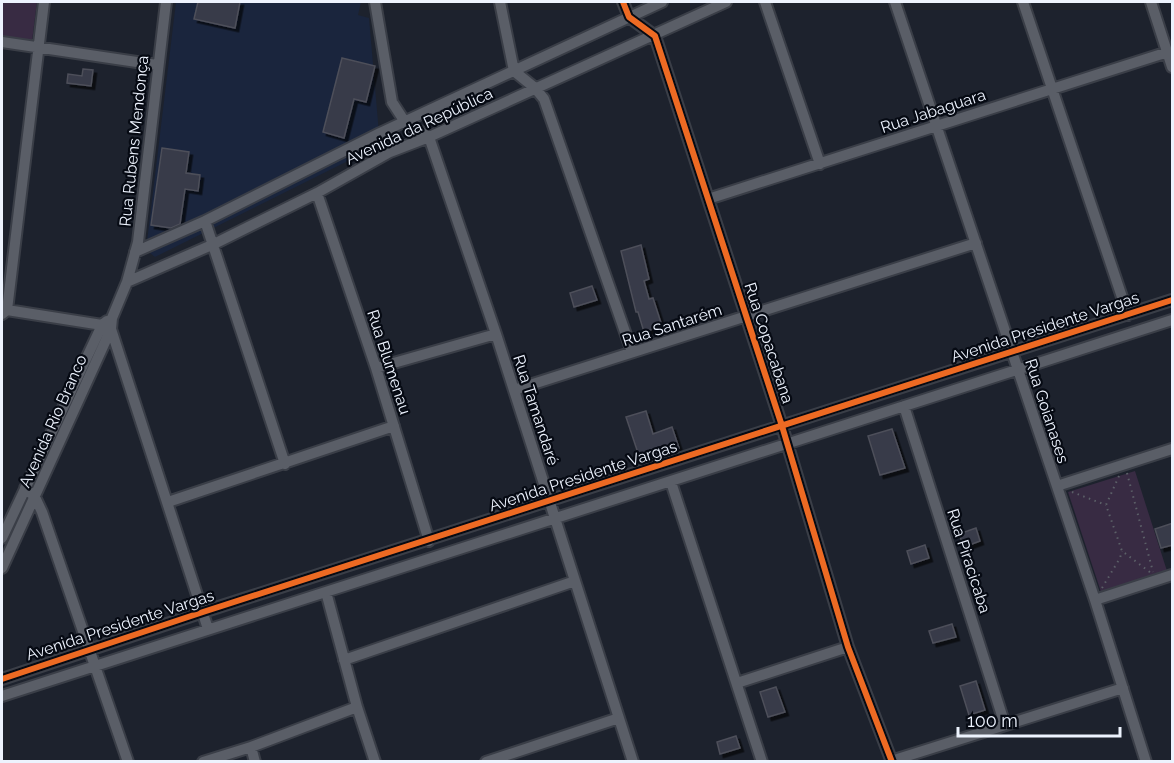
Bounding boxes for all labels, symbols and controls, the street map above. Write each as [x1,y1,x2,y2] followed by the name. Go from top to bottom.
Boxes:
[116,55,152,227] street label: Rua Rubens Mendonça
[342,83,496,169] street label: Avenida da República
[878,85,988,137] street label: Rua Jabaguara
[741,280,797,406] street label: Rua Copacabana
[949,288,1142,366] street label: Avenida Presidente Vargas
[620,300,724,350] street label: Rua Santarém
[363,307,415,417] street label: Rua Blumenau
[15,352,91,490] street label: Avenida Rio Branco
[509,352,563,468] street label: Rua Tamandaré
[1021,356,1073,466] street label: Rua Goianases
[487,437,680,515] street label: Avenida Presidente Vargas
[943,506,995,616] street label: Rua Piracicaba
[24,586,217,664] street label: Avenida Presidente Vargas
[958,700,1120,738] scale bar
[967,710,1018,731] text: 100 m

